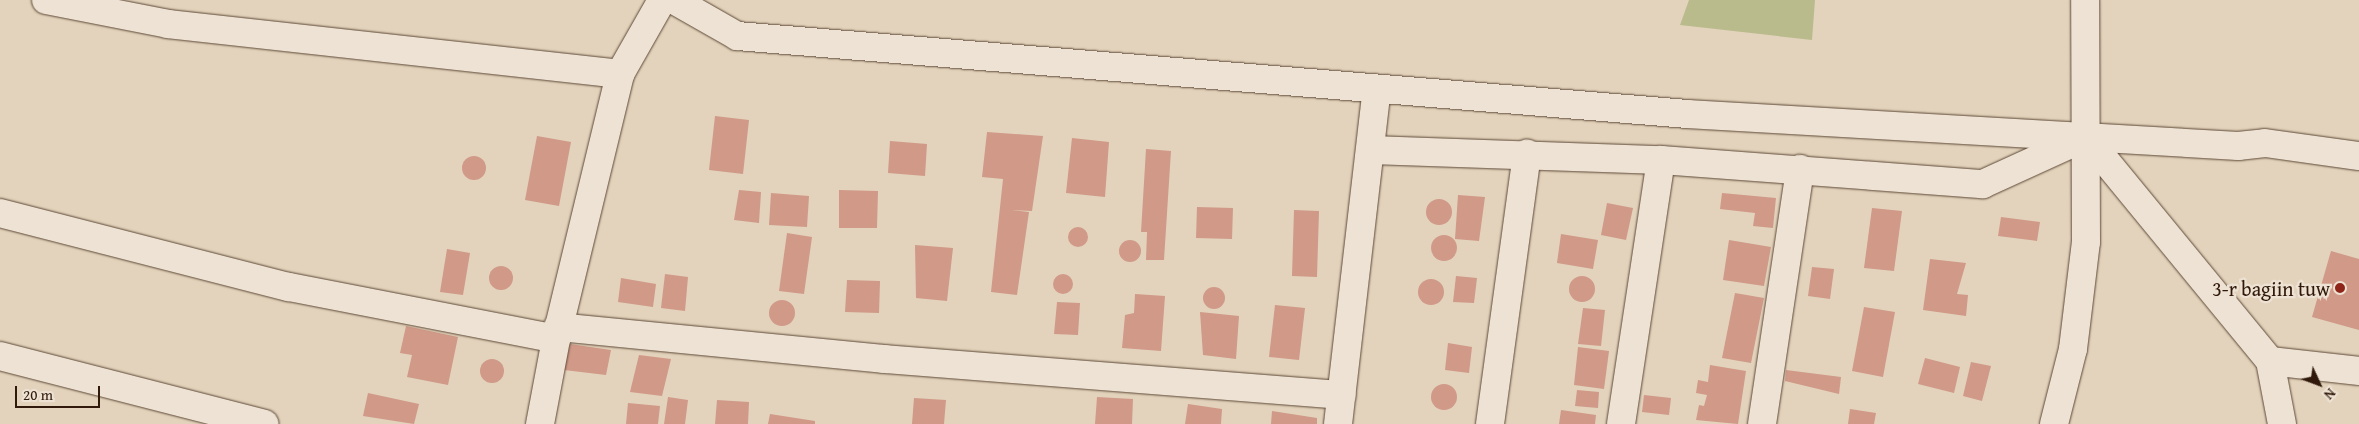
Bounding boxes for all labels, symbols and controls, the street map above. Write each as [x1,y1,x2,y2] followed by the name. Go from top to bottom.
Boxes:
[2212,276,2330,300] place label: 3-r bagiin tuw
[2334,282,2346,294] marker: 3-r bagiin tuw
[2294,359,2344,409] north arrow
[18,376,102,408] scale bar
[23,384,53,405] text: 20 m
[2319,384,2340,404] text: N

